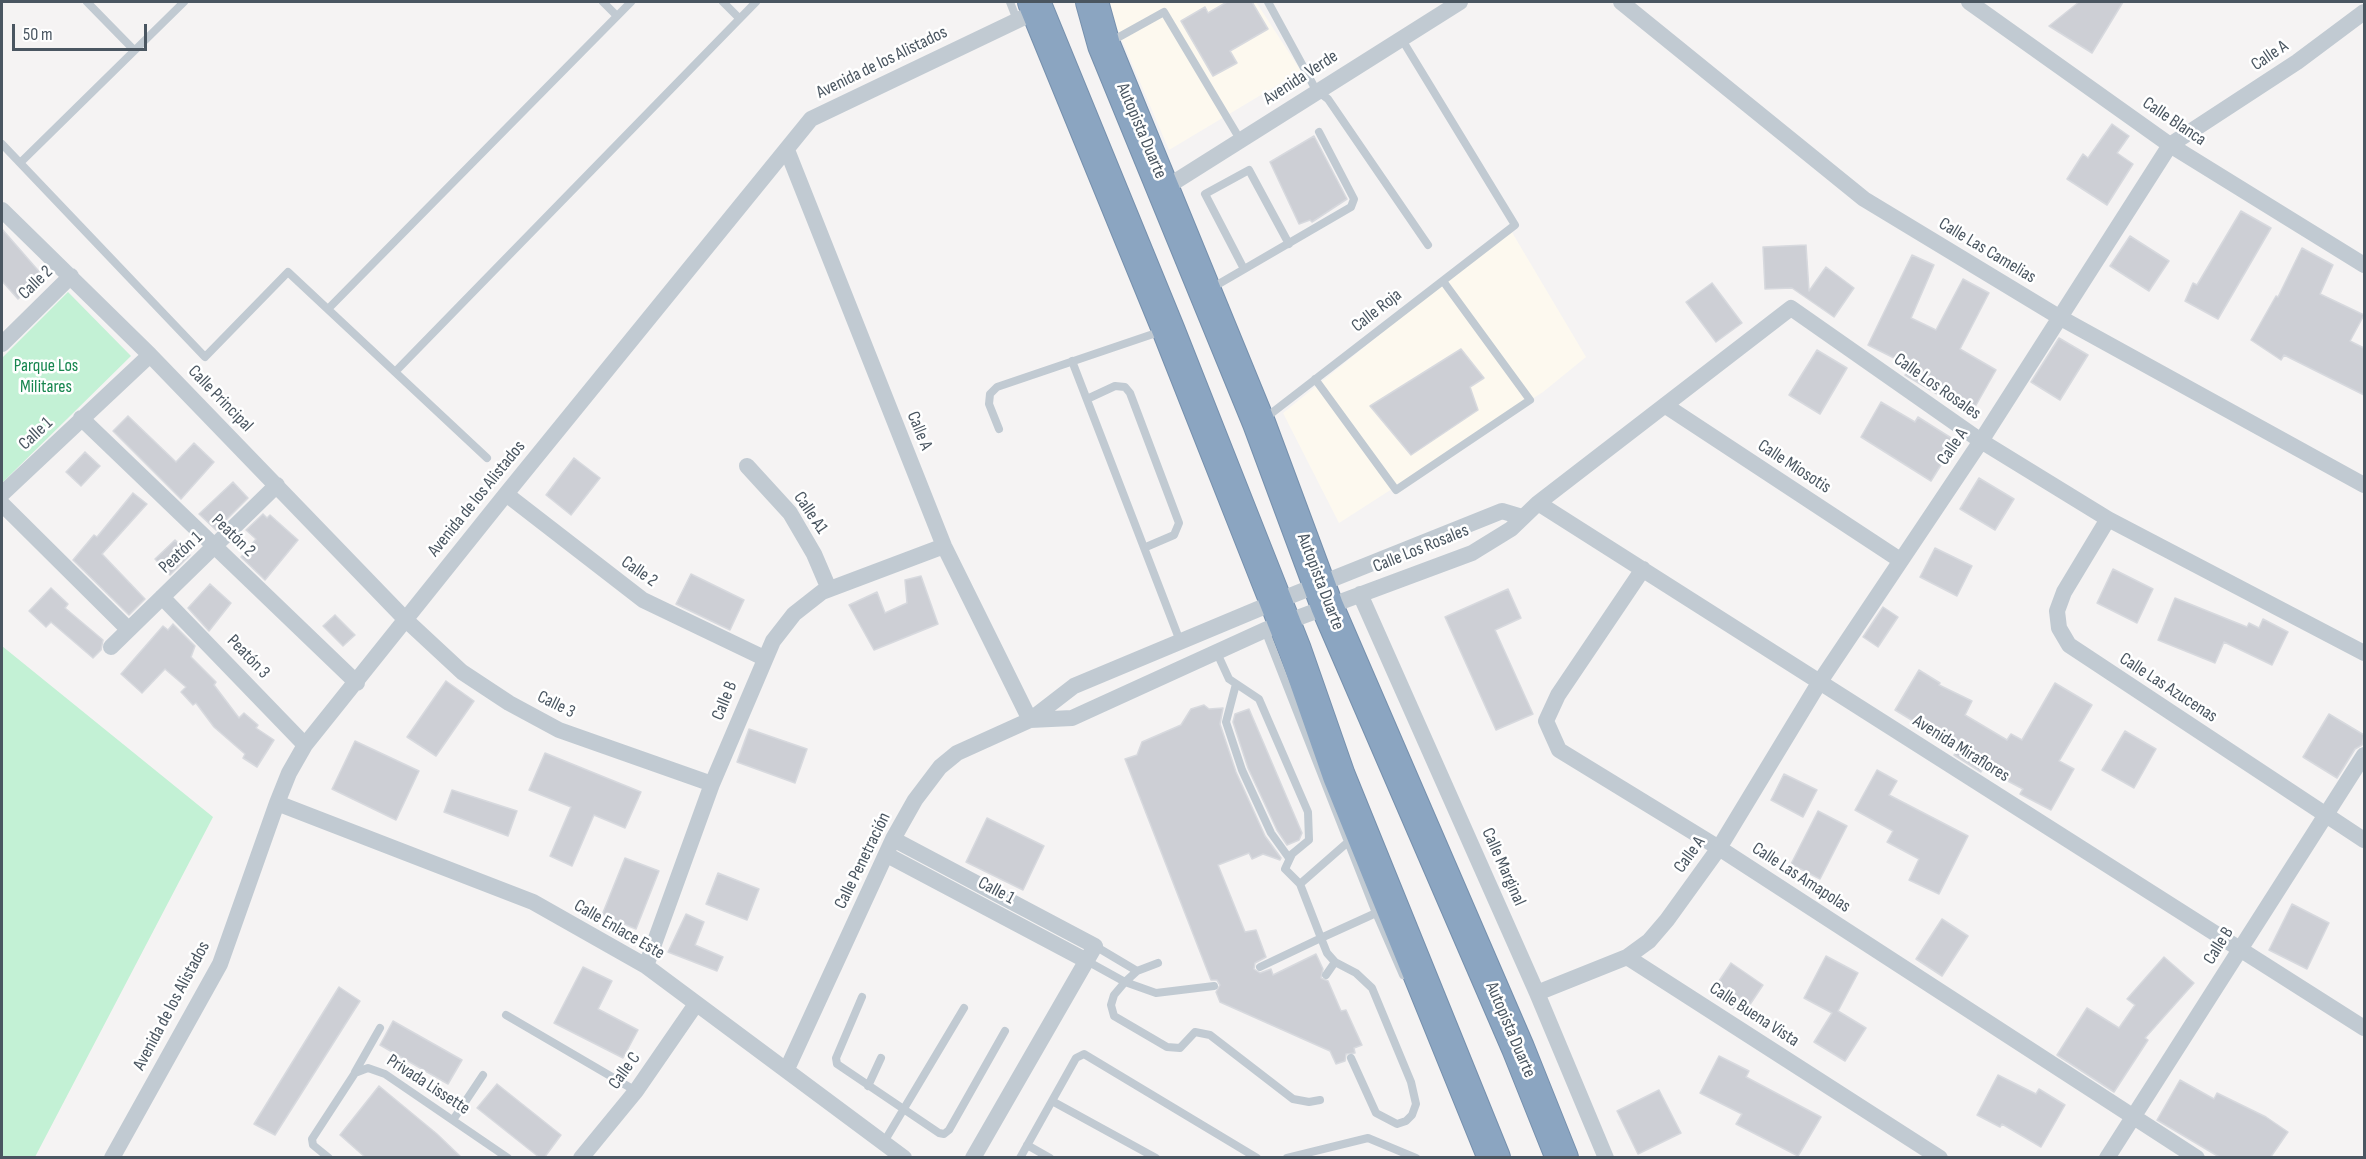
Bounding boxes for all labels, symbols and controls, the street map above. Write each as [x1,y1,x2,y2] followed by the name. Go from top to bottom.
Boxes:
[15,12,150,50] scale bar
[813,22,951,104] street label: Avenida de los Alistados
[23,24,53,45] text: 50 m
[2247,36,2293,76] street label: Calle A
[1260,46,1342,110] street label: Avenida Verde
[1111,80,1171,182] street label: Autopista Duarte
[2138,93,2210,151] street label: Calle Blanca
[1934,213,2040,289] street label: Calle Las Camelias
[14,261,58,305] street label: Calle 2
[1348,285,1406,337] street label: Calle Roja
[1889,349,1985,425] street label: Calle Los Rosales
[14,355,78,398] park label: Parque Los Militares
[183,361,257,437] street label: Calle Principal
[902,408,936,454] street label: Calle A
[15,413,57,455] street label: Calle 1
[1933,424,1973,470] street label: Calle A
[1753,435,1835,499] street label: Calle Miosotis
[424,437,530,561] street label: Avenida de los Alistados
[788,488,832,538] street label: Calle A1
[207,510,259,562] street label: Peatón 2
[1370,520,1472,578] street label: Calle Los Rosales
[155,528,207,578] street label: Peatón 1
[1292,531,1348,633] street label: Autopista Duarte
[617,552,661,592] street label: Calle 2
[222,631,274,683] street label: Peatón 3
[2115,648,2221,728] street label: Calle Las Azucenas
[707,678,743,724] street label: Calle B
[533,687,579,723] street label: Calle 3
[1909,711,2013,787] street label: Avenida Miraflores
[830,809,896,913] street label: Calle Penetración
[1476,825,1530,909] street label: Calle Marginal
[1670,833,1710,877] street label: Calle A
[1748,838,1854,918] street label: Calle Las Amapolas
[974,872,1018,910] street label: Calle 1
[570,895,668,965] street label: Calle Enlace Este
[2199,923,2239,969] street label: Calle B
[129,938,215,1074] street label: Avenida de los Alistados
[1705,978,1803,1052] street label: Calle Buena Vista
[1480,979,1540,1081] street label: Autopista Duarte
[604,1048,646,1094] street label: Calle C
[382,1050,474,1120] street label: Privada Lissette

